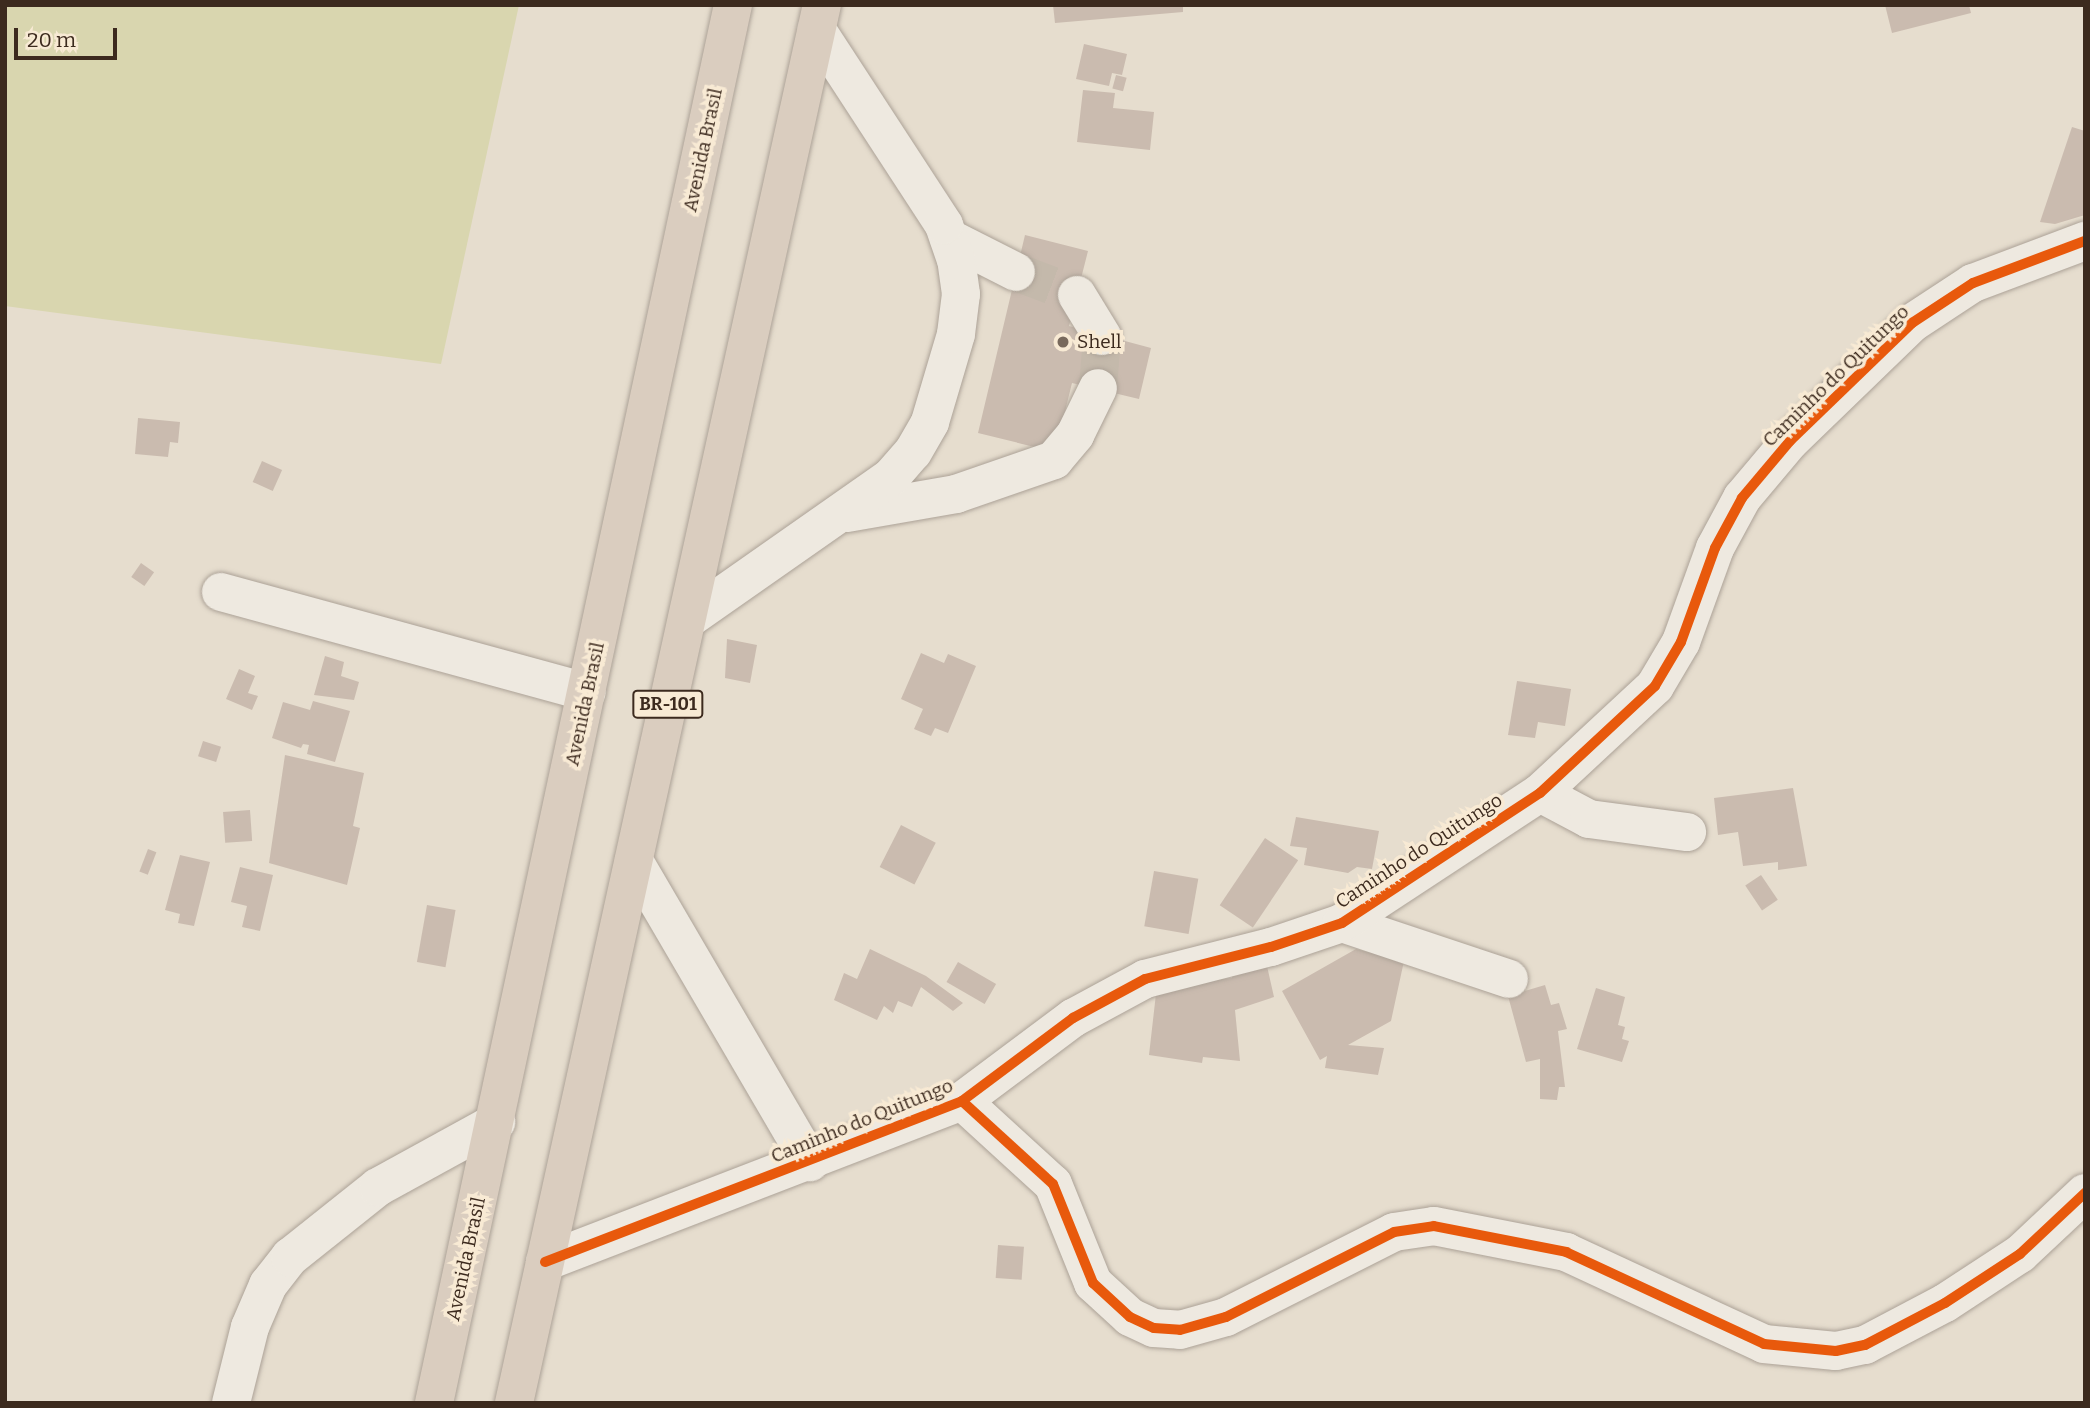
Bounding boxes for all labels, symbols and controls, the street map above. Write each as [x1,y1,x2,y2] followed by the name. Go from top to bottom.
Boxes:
[18,14,121,58] scale bar
[27,27,76,53] text: 20 m
[679,86,727,214] street label: Avenida Brasil
[1758,300,1914,452] street label: Caminho do Quitungo
[1077,331,1122,353] place label: Shell
[1055,334,1071,350] marker: Shell
[561,640,609,768] street label: Avenida Brasil
[631,690,705,718] road number: BR-101
[1331,789,1507,913] street label: Caminho do Quitungo
[768,1074,956,1168] street label: Caminho do Quitungo
[442,1195,490,1323] street label: Avenida Brasil

